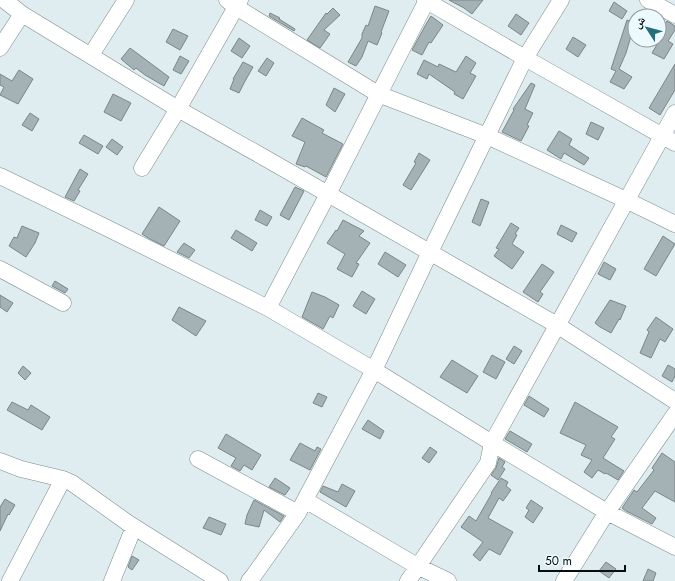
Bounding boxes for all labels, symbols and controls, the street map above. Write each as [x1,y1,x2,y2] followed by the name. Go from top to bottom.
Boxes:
[627,8,667,48] north arrow
[629,12,649,32] text: ش
[539,547,625,573] scale bar
[545,552,572,570] text: 50 m

